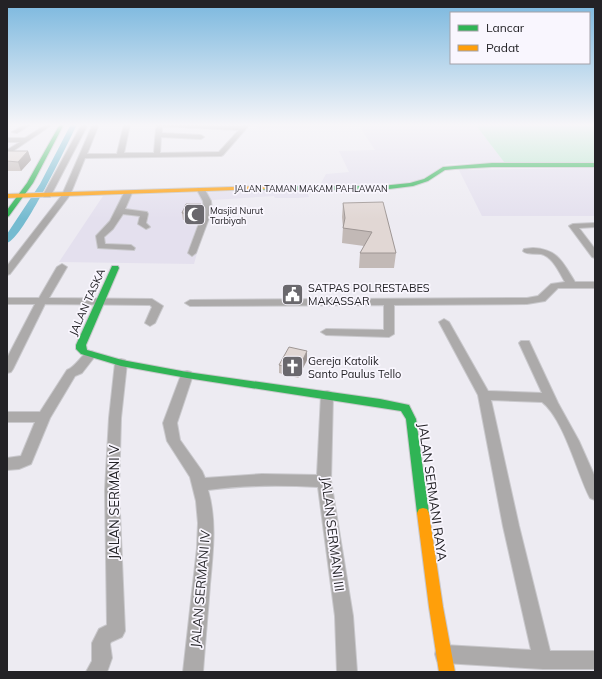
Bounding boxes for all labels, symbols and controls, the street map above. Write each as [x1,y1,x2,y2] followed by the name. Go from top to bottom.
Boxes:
[450,12,590,64] legend
[486,20,525,35] text: Lancar
[486,40,519,55] text: Padat
[234,183,388,194] street label: JALAN TAMAN MAKAM PAHLAWAN
[181,202,207,228] mosque icon: Masjid Nurut Tarbiyah
[210,205,263,227] place label: Masjid Nurut Tarbiyah
[66,266,108,338] street label: JALAN TASKA
[280,281,306,307] public building icon: SATPAS POLRESTABES MAKASSAR
[308,281,430,308] place label: SATPAS POLRESTABES MAKASSAR
[280,354,306,380] church icon: Gereja Katolik Santo Paulus Tello
[308,354,401,381] place label: Gereja Katolik Santo Paulus Tello
[415,422,451,563] street label: JALAN SERMANI RAYA
[106,444,122,559] street label: JALAN SERMANI V
[318,476,348,592] street label: JALAN SERMANI III
[187,529,213,648] street label: JALAN SERMANI IV

